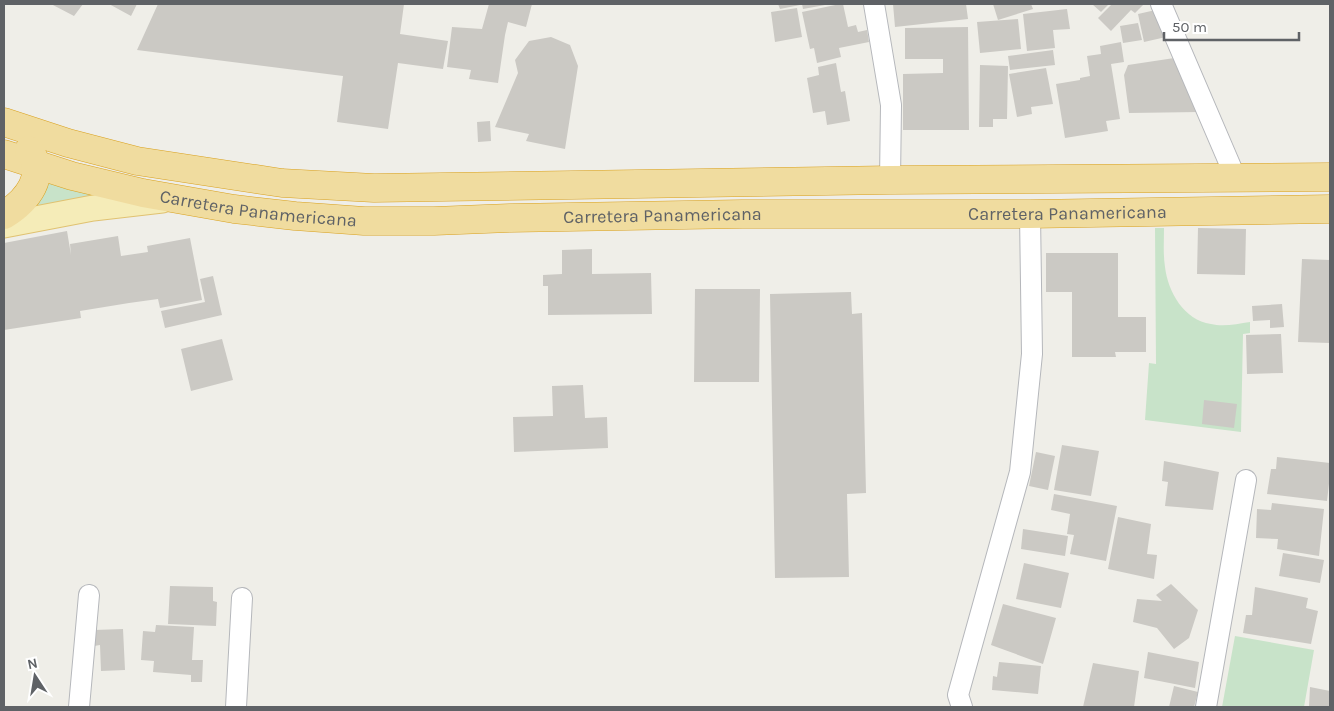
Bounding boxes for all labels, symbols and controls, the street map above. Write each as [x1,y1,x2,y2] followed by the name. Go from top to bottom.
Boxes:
[1164,10,1299,42] scale bar
[1172,18,1207,36] text: 50 m
[158,185,358,231] street label: Carretera Panamericana
[968,201,1167,225] street label: Carretera Panamericana
[563,203,762,228] street label: Carretera Panamericana
[10,651,60,701] north arrow
[26,654,39,673] text: N

